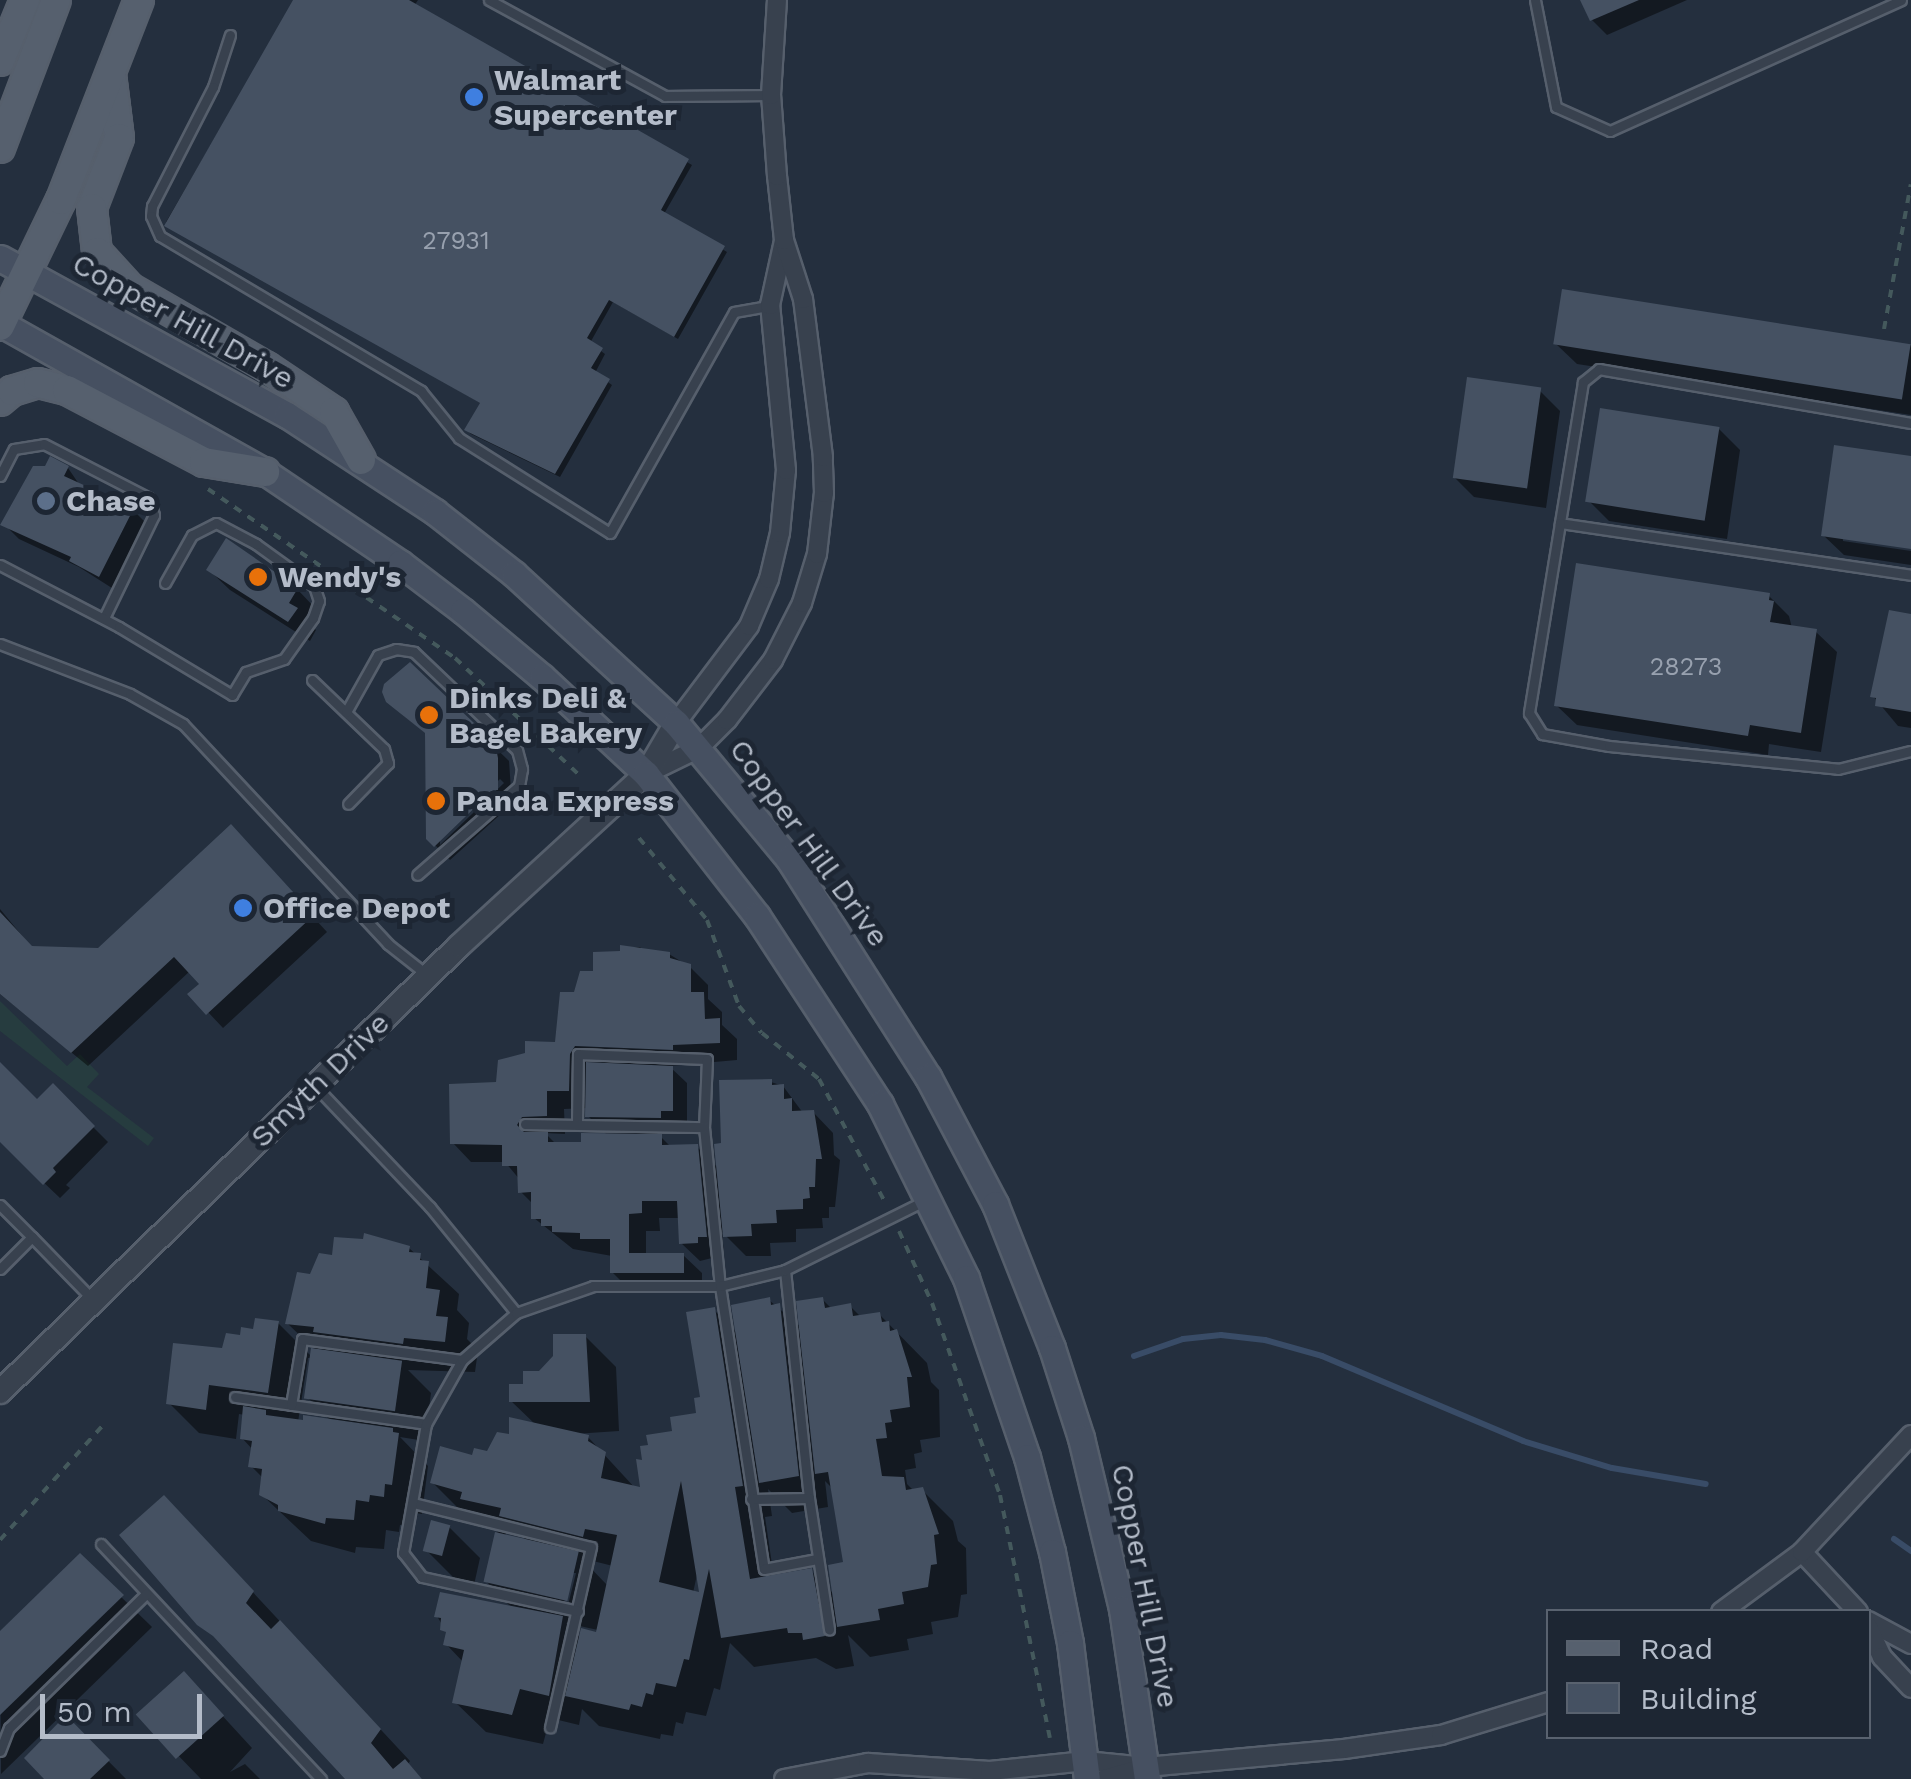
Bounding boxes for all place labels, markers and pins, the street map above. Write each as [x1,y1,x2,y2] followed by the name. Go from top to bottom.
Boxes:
[494,62,677,132] place label: Walmart Supercenter
[463,86,485,108] marker: Walmart Supercenter
[66,483,156,519] place label: Chase
[35,490,57,512] marker: Chase
[278,559,401,595] place label: Wendy's
[247,566,269,588] marker: Wendy's
[449,680,643,750] place label: Dinks Deli & Bagel Bakery
[418,704,440,726] marker: Dinks Deli & Bagel Bakery
[456,783,674,819] place label: Panda Express
[425,790,447,812] marker: Panda Express
[263,890,450,926] place label: Office Depot
[232,897,254,919] marker: Office Depot

